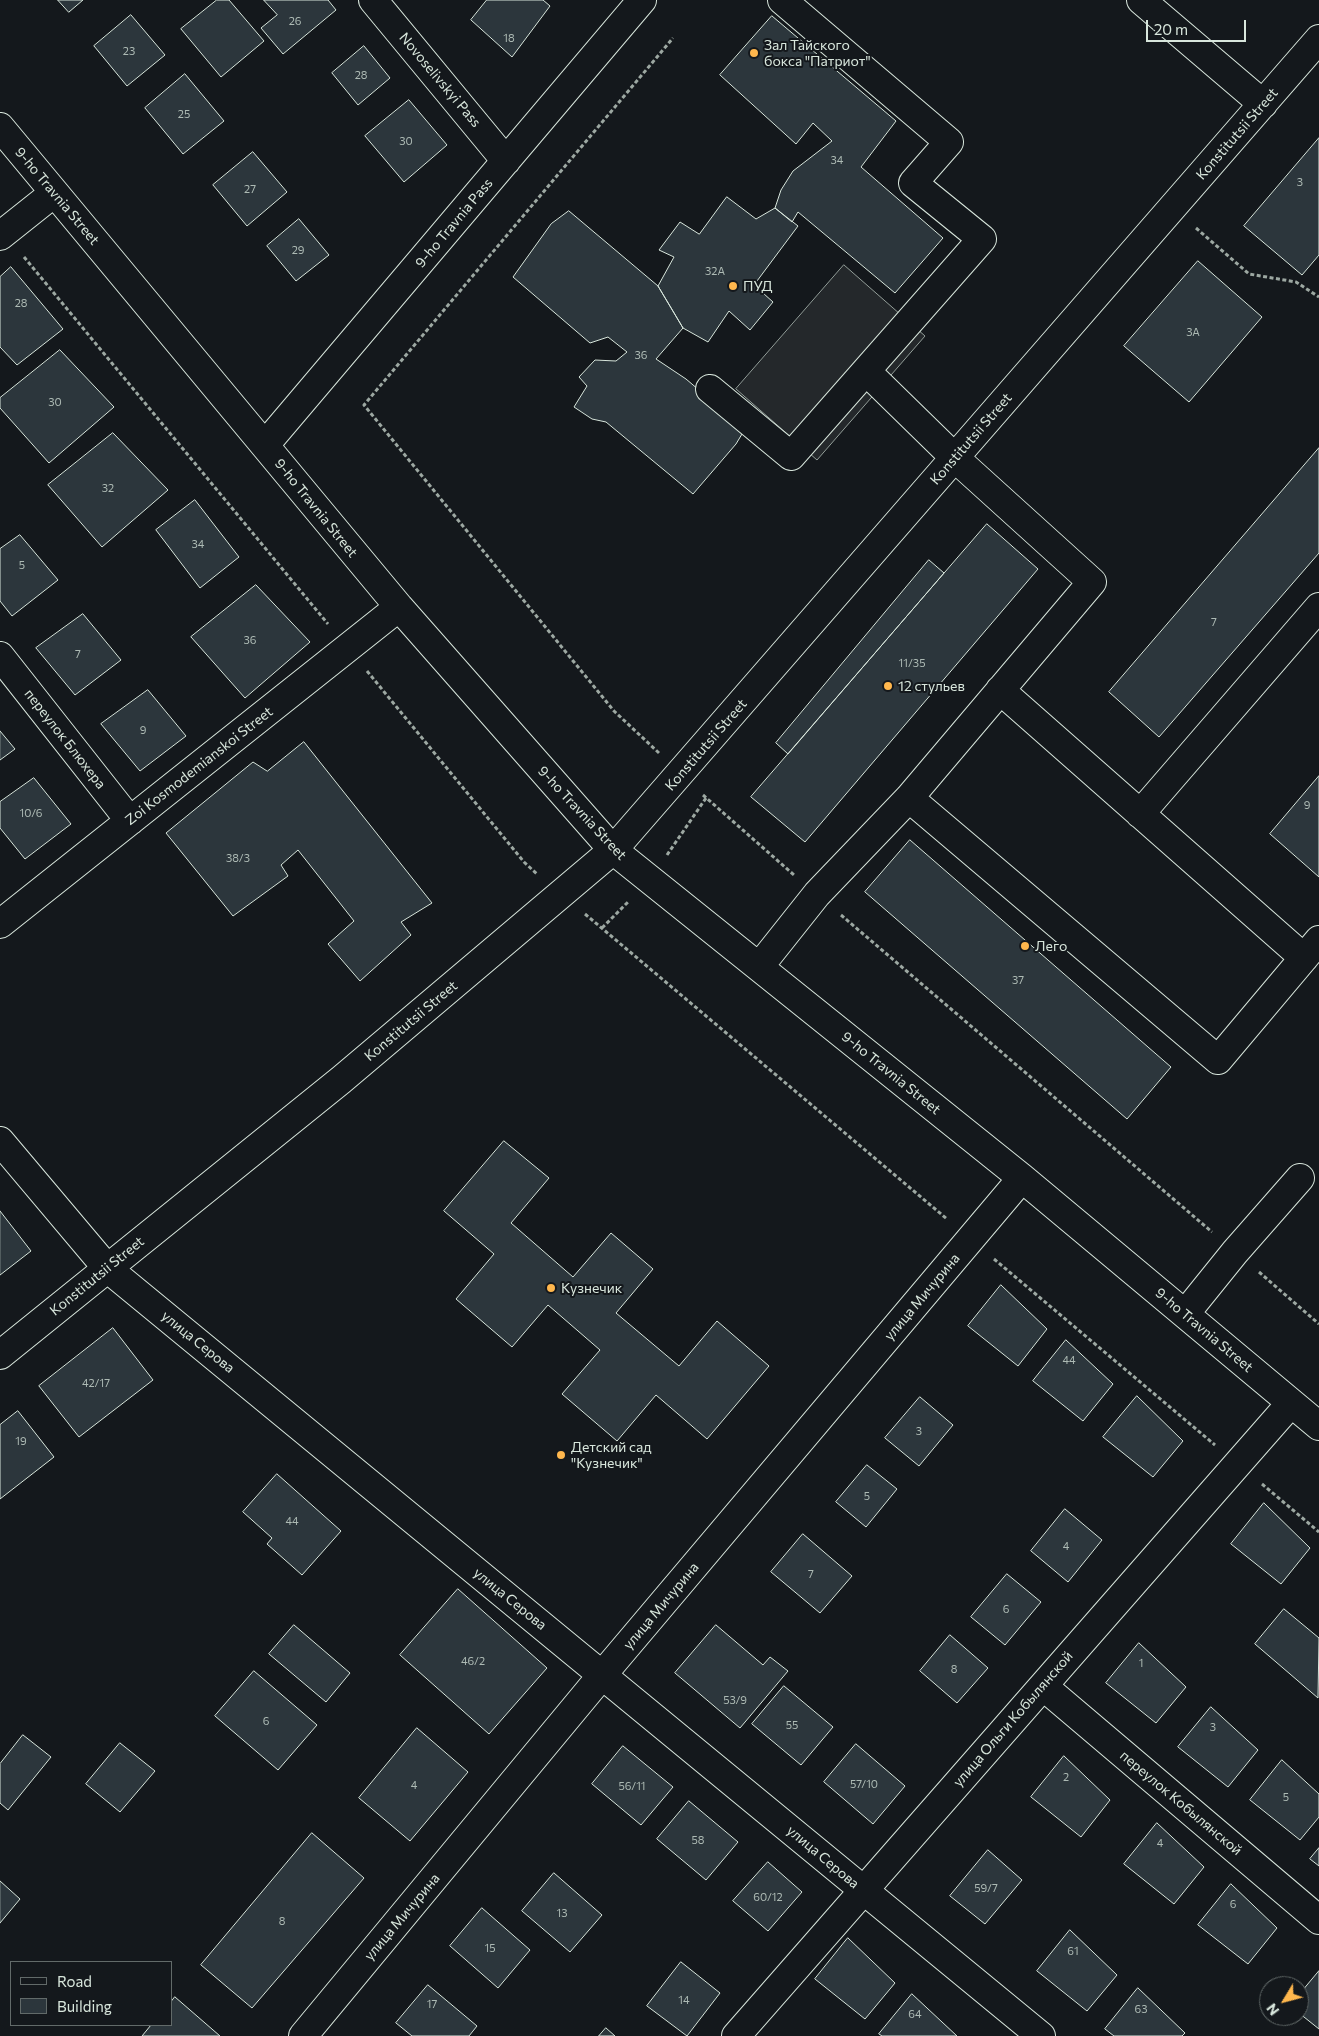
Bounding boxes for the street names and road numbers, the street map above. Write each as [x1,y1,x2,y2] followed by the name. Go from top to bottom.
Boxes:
[396,29,484,131] street label: Novoselivskyi Pass
[1193,85,1281,183] street label: Konstitutsii Street
[11,144,103,248] street label: 9-ho Travnia Street
[412,175,496,271] street label: 9-ho Travnia Pass
[927,390,1015,488] street label: Konstitutsii Street
[271,455,361,561] street label: 9-ho Travnia Street
[21,686,109,792] street label: переулок Блюхера
[662,696,750,794] street label: Konstitutsii Street
[122,703,276,829] street label: Zoi Kosmodemianskoi Street
[534,763,630,863] street label: 9-ho Travnia Street
[361,977,461,1065] street label: Konstitutsii Street
[838,1028,944,1118] street label: 9-ho Travnia Street
[47,1233,147,1319] street label: Konstitutsii Street
[881,1250,963,1344] street label: улица Мичурина
[1152,1284,1256,1376] street label: 9-ho Travnia Street
[158,1307,238,1377] street label: улица Серова
[620,1559,702,1653] street label: улица Мичурина
[470,1564,550,1634] street label: улица Серова
[950,1648,1076,1790] street label: улица Ольги Кобылянской
[1117,1747,1245,1859] street label: переулок Кобылянской
[783,1822,863,1892] street label: улица Серова
[361,1870,443,1964] street label: улица Мичурина

